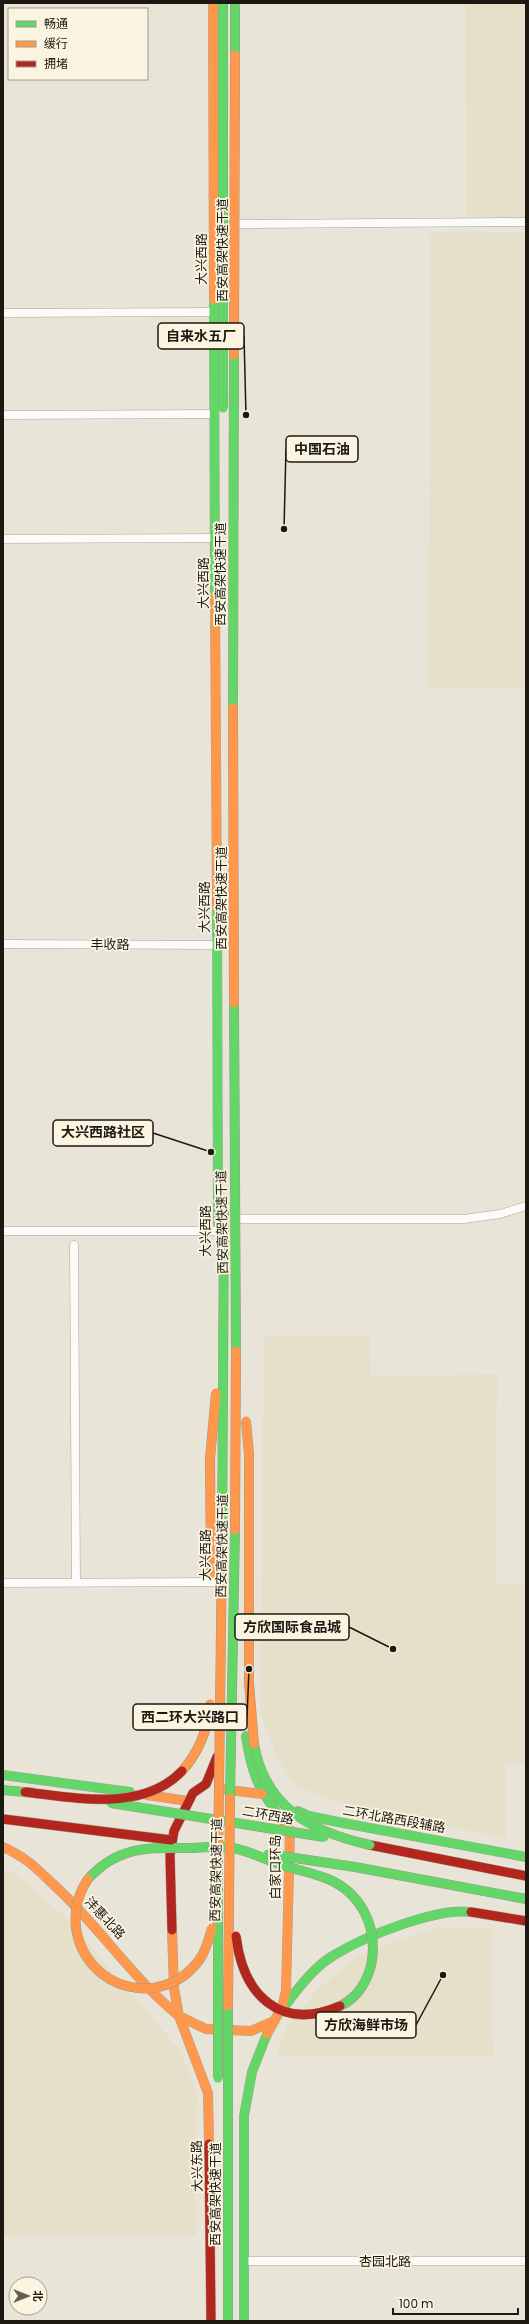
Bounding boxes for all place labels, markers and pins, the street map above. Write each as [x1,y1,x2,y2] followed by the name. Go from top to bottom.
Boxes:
[158,323,244,349] callout: 自来水五厂
[286,436,358,462] callout: 中国石油
[53,1120,153,1146] callout: 大兴西路社区
[235,1614,349,1640] callout: 方欣国际食品城
[133,1704,247,1730] callout: 西二环大兴路口
[316,2012,416,2038] callout: 方欣海鲜市场

